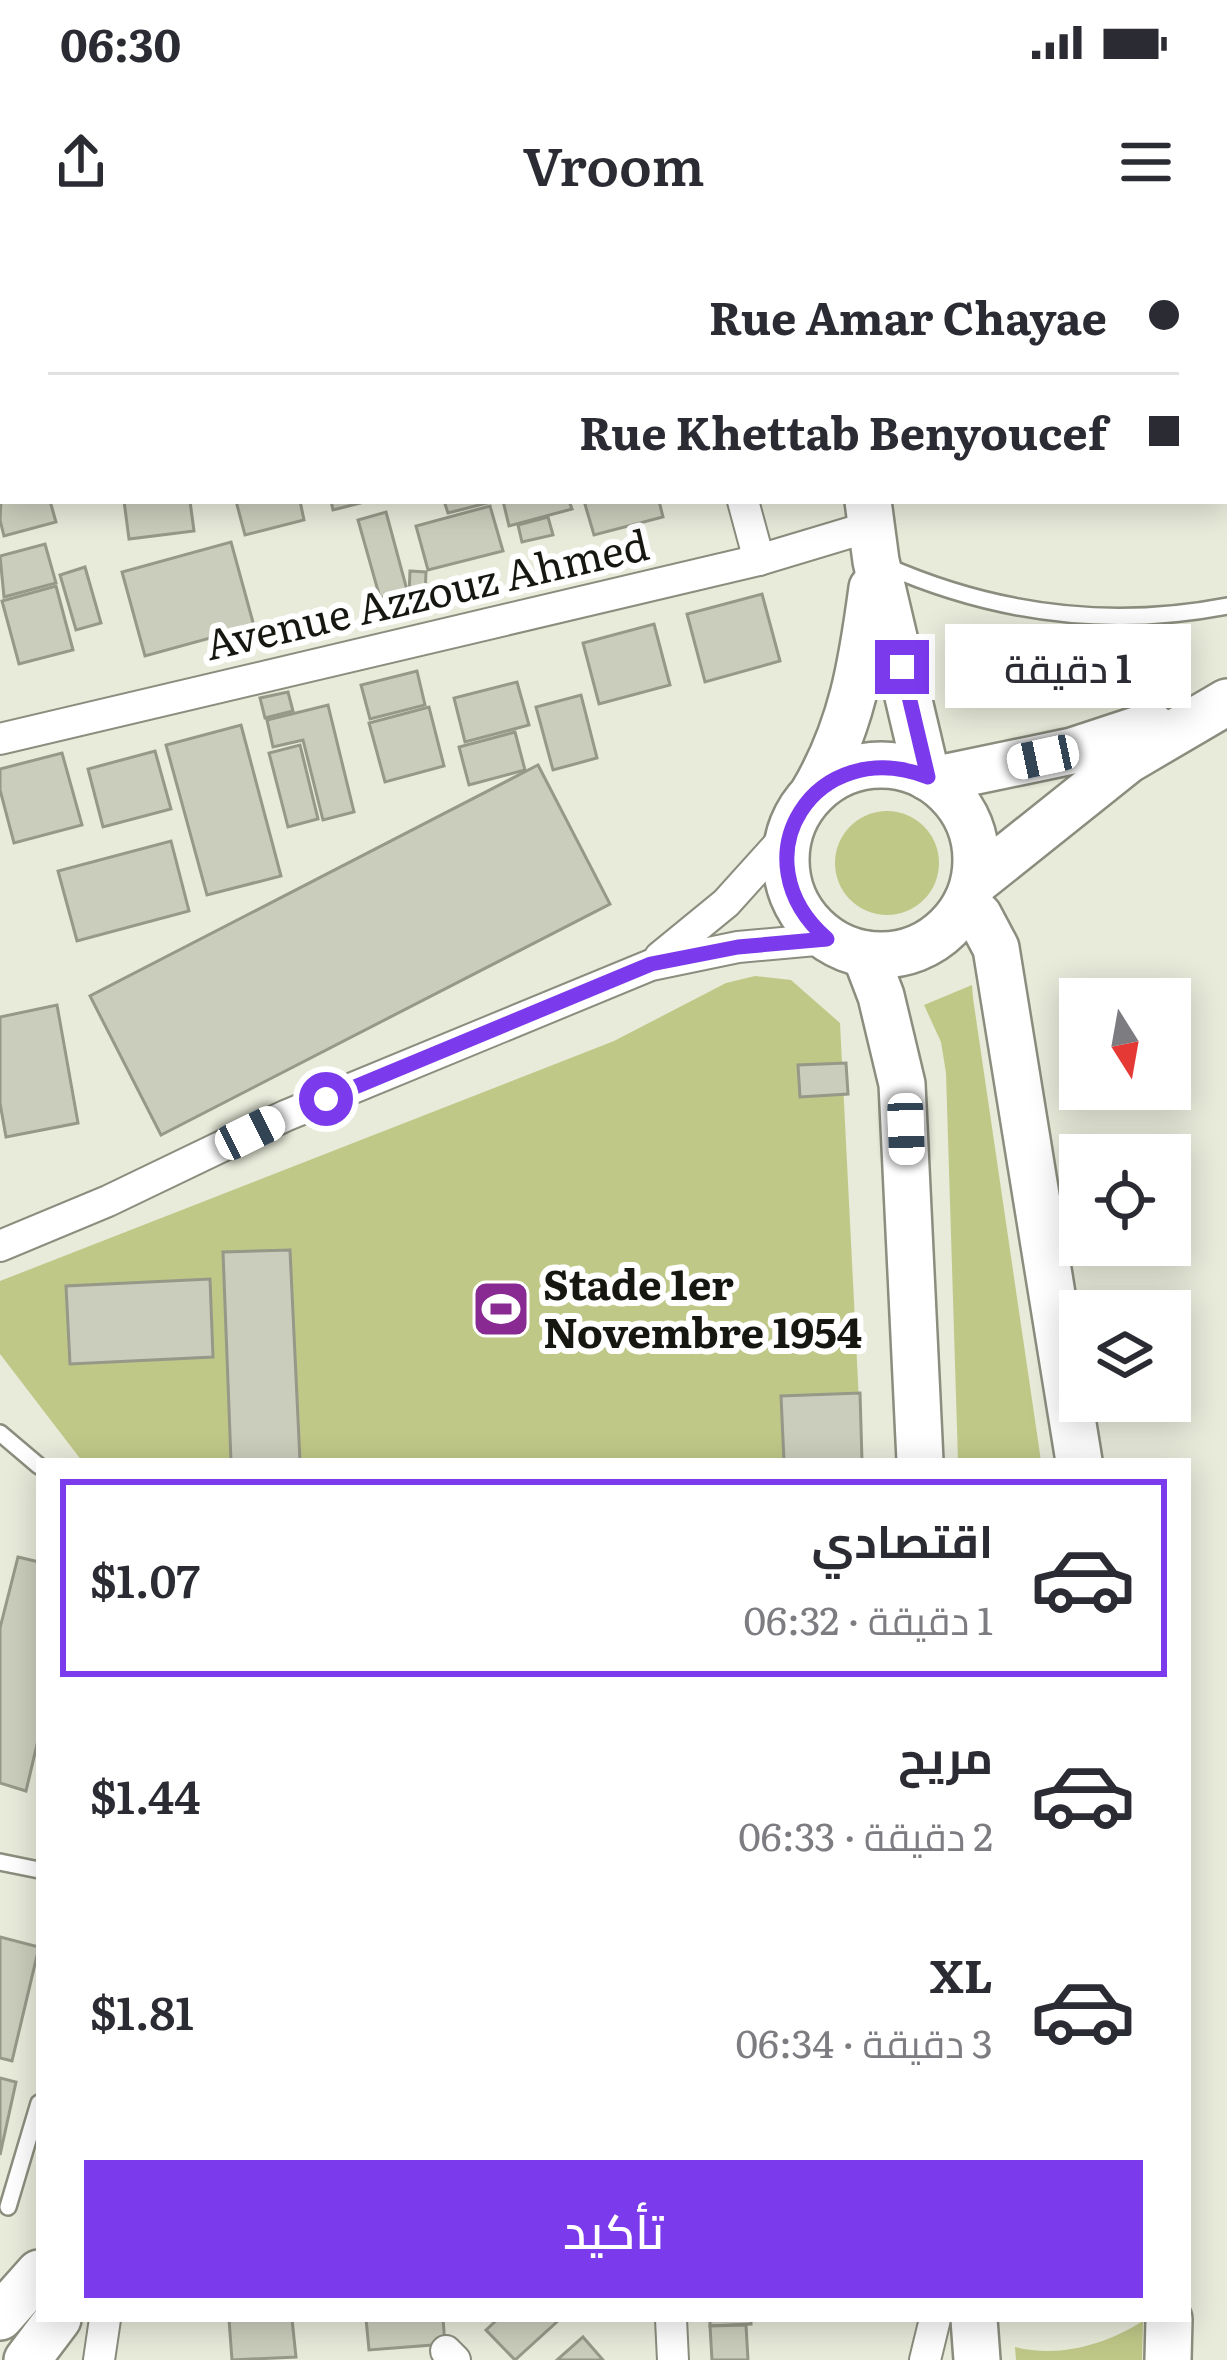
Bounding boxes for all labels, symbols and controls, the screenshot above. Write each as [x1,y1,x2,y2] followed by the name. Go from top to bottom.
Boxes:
[60,9,181,76] text: 06:30
[522,122,705,203] text: Vroom
[48,129,114,195] icon: share
[1113,129,1179,195] icon: menu
[709,282,1107,349] text: Rue Amar Chayae
[579,397,1107,464] text: Rue Khettab Benyoucef
[198,511,654,673] street label: Avenue Azzouz Ahmed
[944,625,1190,709] callout: 1 دقيقة
[1004,637,1132,695] text: 1 دقيقة
[875,640,929,694] route end
[1004,732,1082,782] car
[1059,978,1191,1110] north arrow
[1059,978,1191,1422] map controls
[299,1072,353,1126] route start
[887,1092,925,1166] car
[210,1101,290,1165] car
[1059,1134,1191,1266] button: locate
[543,1251,862,1361] place label: Stade 1er Novembre 1954
[470,1278,532,1340] sports icon: Stade 1er Novembre 1954
[1059,1290,1191,1422] button: layers
[812,1505,993,1572] text: اقتصادي
[1029,1524,1137,1632] icon: car
[90,1545,200,1612] text: $1.07
[743,1589,993,1647] text: 1 دقيقة · 06:32
[898,1721,993,1788] text: مريح
[1029,1740,1137,1848] icon: car
[90,1761,200,1828] text: $1.44
[738,1805,993,1863] text: 2 دقيقة · 06:33
[930,1940,993,2007] text: XL
[1029,1956,1137,2064] icon: car
[90,1977,194,2044] text: $1.81
[736,2012,993,2070] text: 3 دقيقة · 06:34
[84,2160,1143,2298] button: تأكيد

